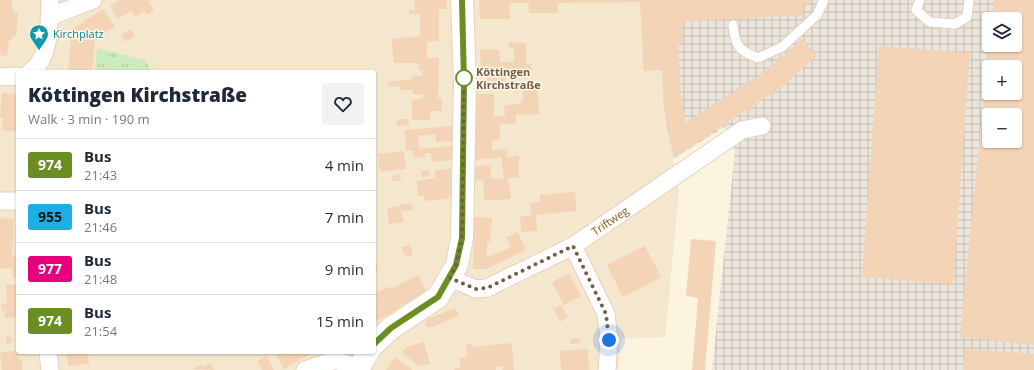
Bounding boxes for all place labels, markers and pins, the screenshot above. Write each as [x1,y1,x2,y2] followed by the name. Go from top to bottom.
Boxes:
[28,23,50,51] place icon: Kirchplatz
[53,26,104,41] place label: Kirchplatz
[476,64,541,92] place label: Köttingen Kirchstraße
[455,69,473,87] marker: Köttingen Kirchstraße

